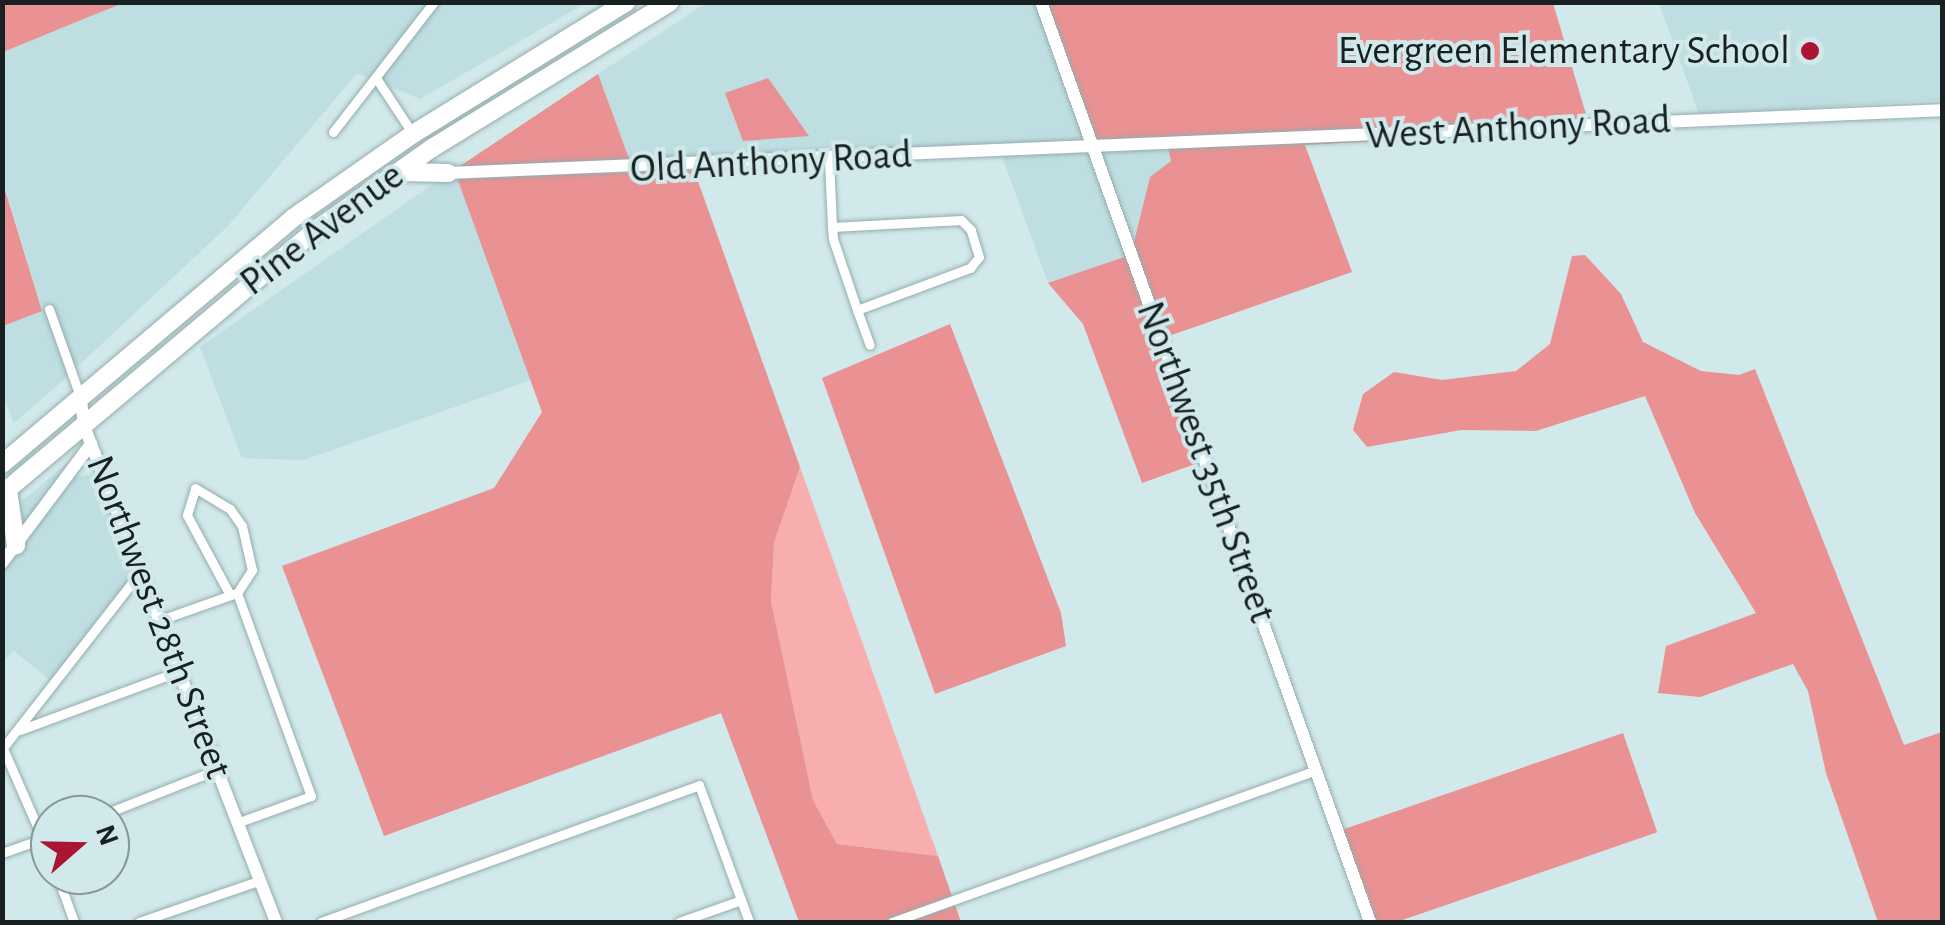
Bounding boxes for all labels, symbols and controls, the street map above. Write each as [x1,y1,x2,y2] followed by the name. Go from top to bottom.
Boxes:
[1338,27,1790,75] place label: Evergreen Elementary School
[1799,40,1821,62] marker: Evergreen Elementary School
[1364,96,1672,160] street label: West Anthony Road
[629,131,913,193] street label: Old Anthony Road
[231,152,413,306] street label: Pine Avenue
[1126,295,1286,629] street label: Northwest 35th Street
[75,449,243,785] street label: Northwest 28th Street
[30,795,130,895] north arrow
[90,821,123,849] text: N

